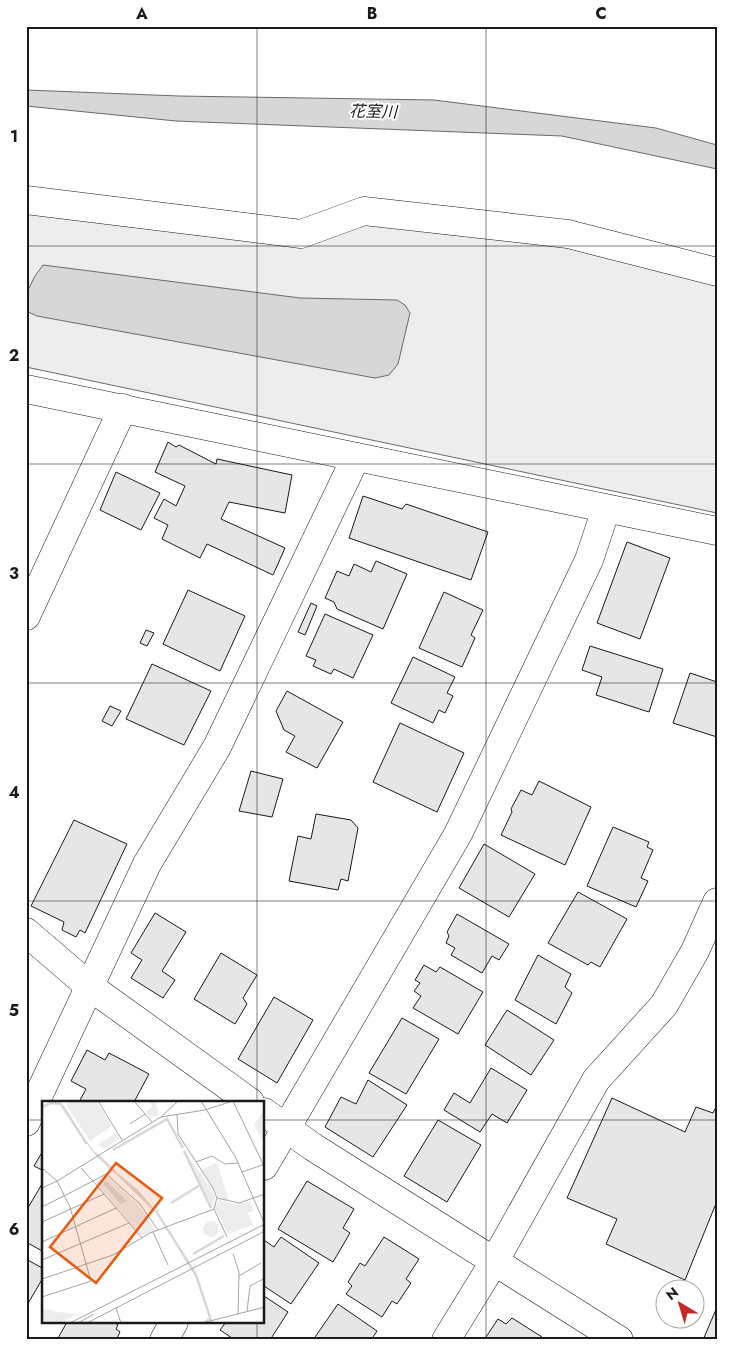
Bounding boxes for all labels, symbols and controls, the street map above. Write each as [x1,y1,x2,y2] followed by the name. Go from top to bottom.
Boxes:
[135,2,148,25] text: A
[367,2,377,25] text: B
[595,2,607,25] text: C
[349,100,399,123] water label: 花室川
[10,125,18,148] text: 1
[9,344,19,367] text: 2
[9,562,19,585] text: 3
[8,781,20,804] text: 4
[9,999,19,1022] text: 5
[42,1101,265,1324] inset map
[9,1218,19,1241] text: 6
[656,1278,706,1328] north arrow
[661,1282,683,1305] text: N

